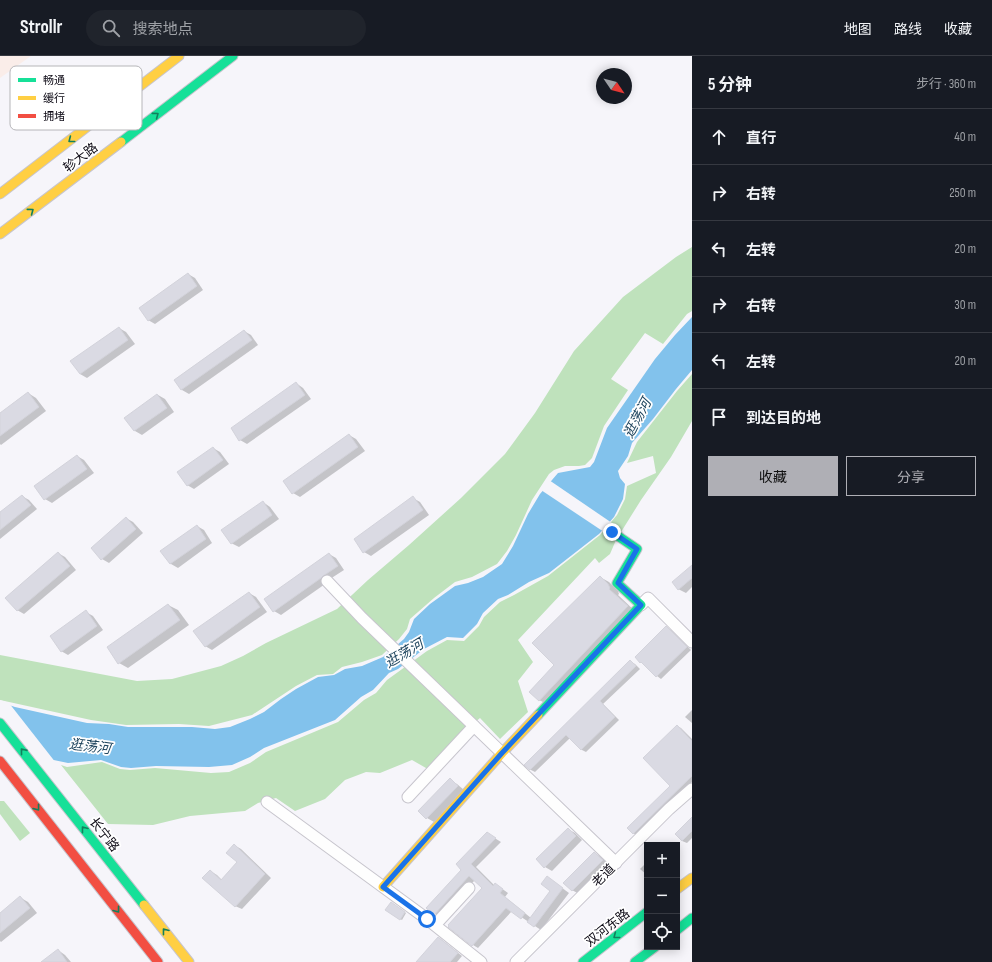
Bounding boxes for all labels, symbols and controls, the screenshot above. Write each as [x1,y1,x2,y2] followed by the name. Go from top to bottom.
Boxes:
[86,10,366,46] search box
[20,16,62,39] text: Strollr
[100,17,122,39] icon: search
[132,20,192,39] text: 搜索地点
[844,21,872,38] text: 地图
[894,21,922,38] text: 路线
[944,21,972,38] text: 收藏
[10,66,142,130] legend
[596,68,632,104] north arrow
[43,74,65,87] text: 畅通
[708,75,752,95] text: 5 分钟
[916,76,976,92] text: 步行 · 360 m
[43,92,65,105] text: 缓行
[43,110,65,123] text: 拥堵
[152,112,159,119] one-way arrow
[708,126,730,148] icon: ahead
[746,129,776,148] text: 直行
[954,129,976,145] text: 40 m
[68,135,75,142] one-way arrow
[60,140,101,176] street label: 轸大路
[708,182,730,204] icon: right
[746,185,776,204] text: 右转
[949,185,976,201] text: 250 m
[27,208,34,215] one-way arrow
[708,238,730,260] icon: left
[746,241,776,260] text: 左转
[954,241,976,257] text: 20 m
[708,294,730,316] icon: right
[746,297,776,316] text: 右转
[954,297,976,313] text: 30 m
[708,350,730,372] icon: left
[746,353,776,372] text: 左转
[954,353,976,369] text: 20 m
[620,393,656,441] water label: 逛荡河
[708,406,730,428] icon: arrive
[746,409,821,428] text: 到达目的地
[708,456,838,496] button: 收藏
[846,456,976,496] button: 分享
[603,523,621,541] route end
[382,634,429,672] water label: 逛荡河
[68,736,115,758] water label: 逛荡河
[20,749,27,756] one-way arrow
[32,803,39,810] one-way arrow
[86,814,123,855] street label: 长宁路
[82,827,89,834] one-way arrow
[644,842,680,950] map controls
[644,842,680,878] button: +
[589,861,619,891] street label: 老道
[644,878,680,914] button: −
[112,905,119,912] one-way arrow
[582,905,633,950] street label: 双河东路
[418,910,436,928] route start
[644,914,680,950] button: locate
[163,929,170,936] one-way arrow
[614,932,621,939] one-way arrow

